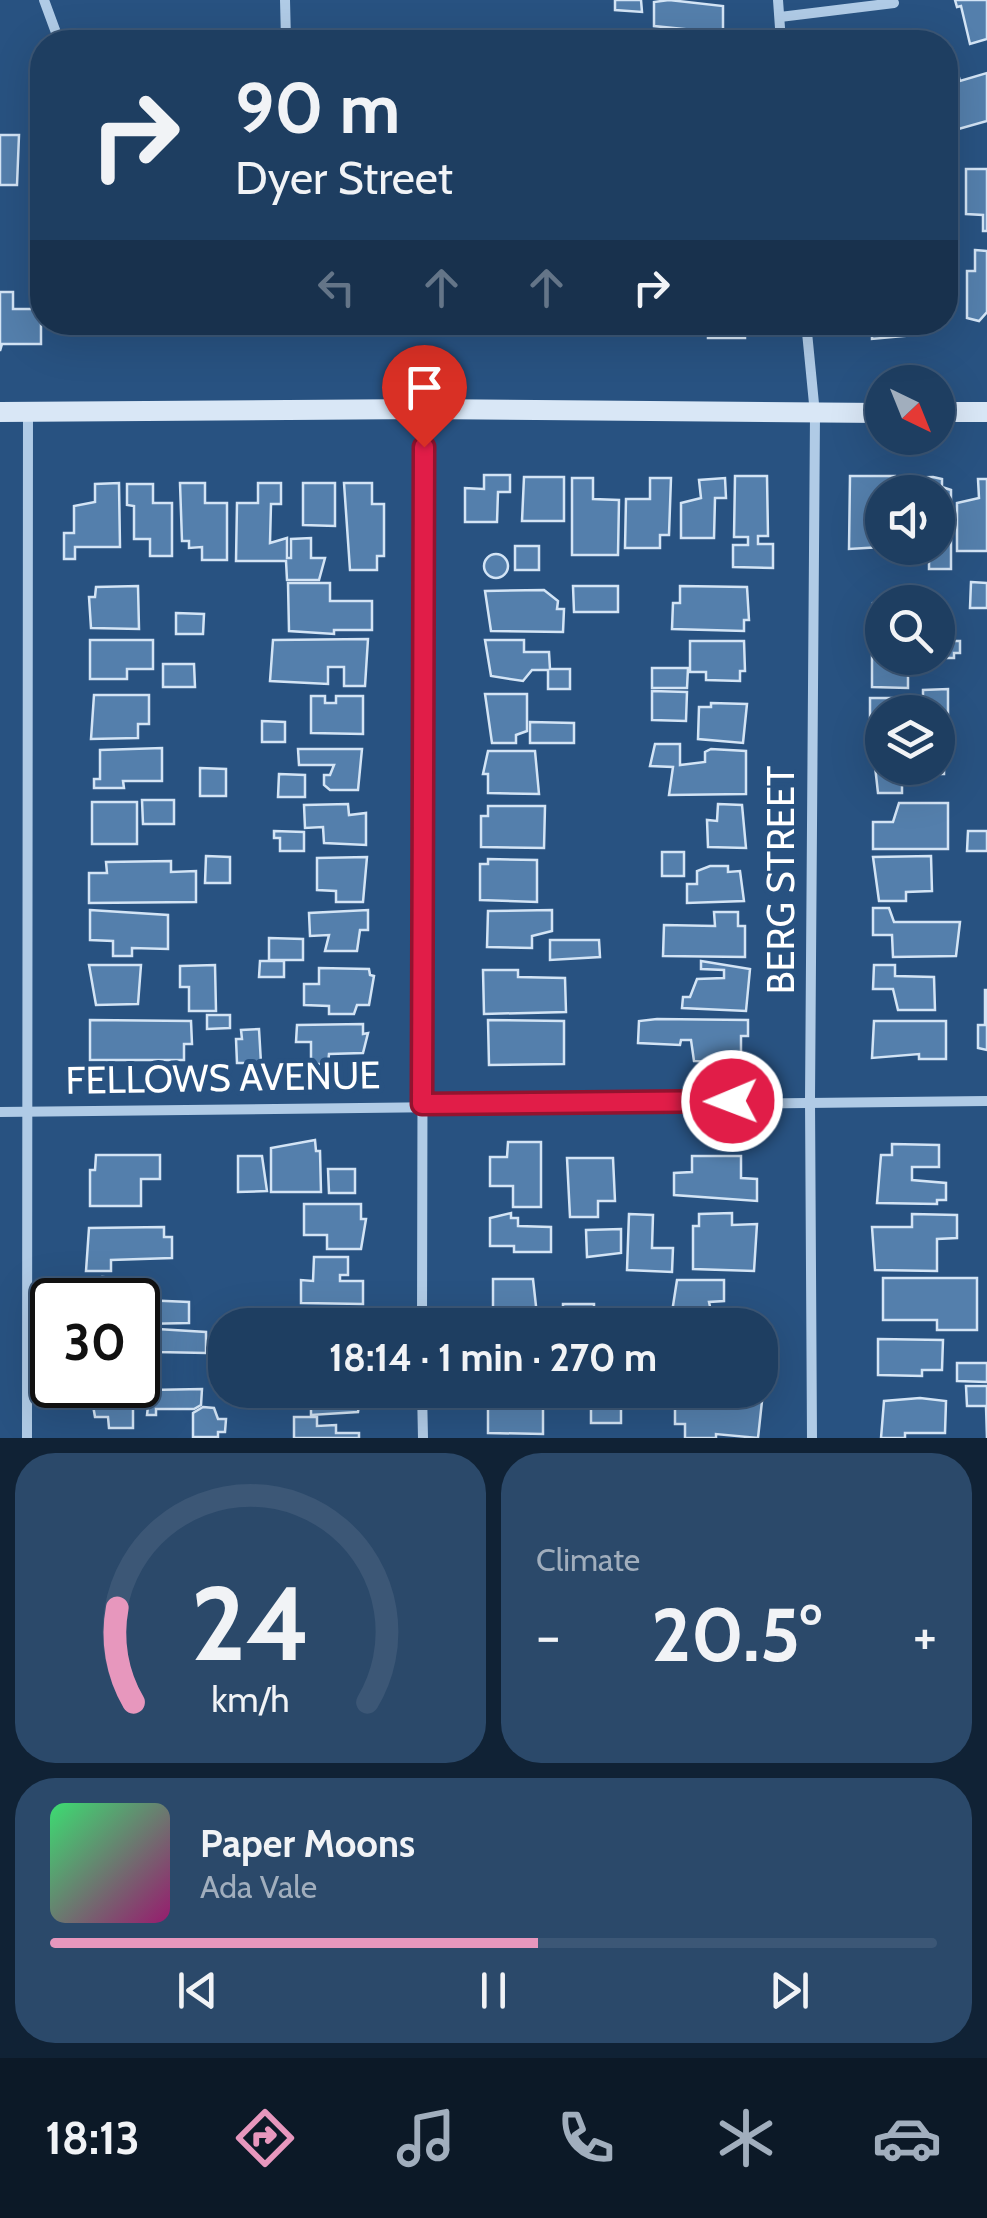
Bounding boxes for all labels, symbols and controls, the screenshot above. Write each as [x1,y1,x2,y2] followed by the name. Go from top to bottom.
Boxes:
[235,65,400,151] text: 90 m
[70,70,200,200] icon: right
[235,151,453,205] text: Dyer Street
[309,260,364,315] icon: left
[414,260,469,315] icon: ahead
[519,260,574,315] icon: ahead
[624,260,679,315] icon: right
[382,345,467,448] pin
[397,360,452,415] icon: arrive
[865,365,955,455] north arrow
[865,365,955,785] map controls
[865,475,955,565] button: sound
[865,585,955,675] button: search
[865,695,955,785] button: layers
[757,766,804,994] street label: BERG STREET
[680,1049,784,1153] position arrow
[65,1051,381,1104] street label: FELLOWS AVENUE
[30,1278,160,1408] speed limit sign: 30
[329,1334,657,1381] text: 18:14 · 1 min · 270 m
[536,1540,640,1579] text: Climate
[191,1560,310,1686] text: 24
[651,1589,822,1680] text: 20.5°
[536,1602,560,1669] text: −
[913,1602,937,1669] text: +
[211,1678,290,1721] text: km/h
[200,1820,415,1867] text: Paper Moons
[200,1867,317,1906] text: Ada Vale
[170,1963,225,2018] icon: previous
[466,1963,521,2018] icon: pause
[762,1963,817,2018] icon: next
[230,2103,300,2173] icon: directions
[391,2103,461,2173] icon: music
[551,2103,621,2173] icon: phone
[711,2103,781,2173] icon: climate
[872,2103,942,2173] icon: car
[45,2111,140,2165] text: 18:13

